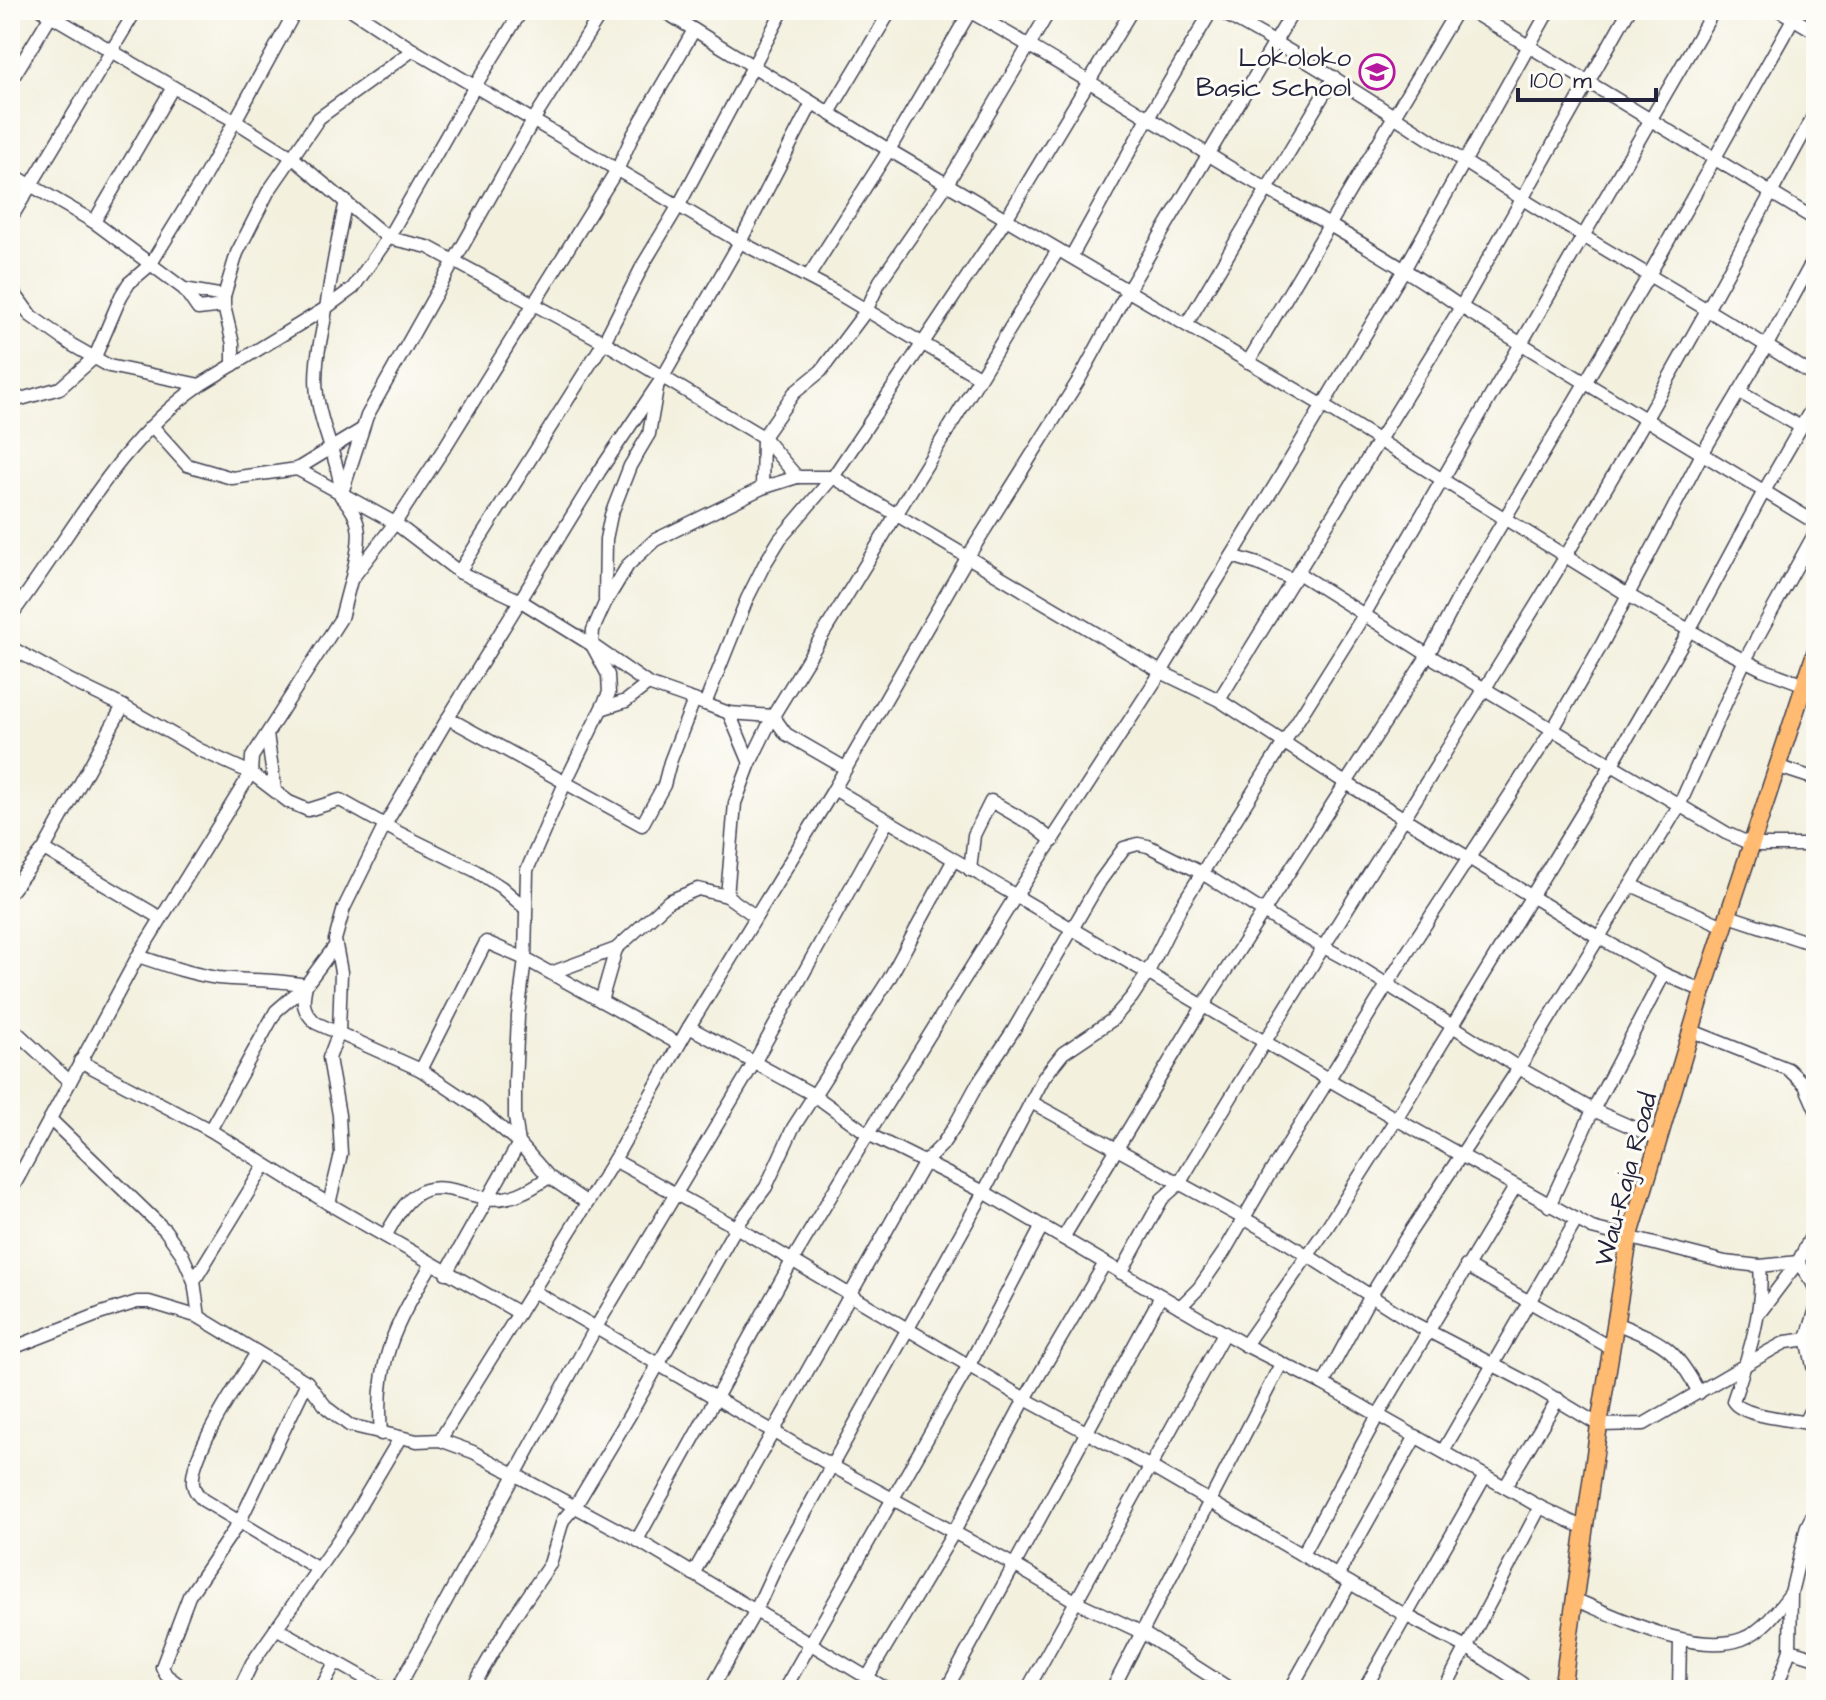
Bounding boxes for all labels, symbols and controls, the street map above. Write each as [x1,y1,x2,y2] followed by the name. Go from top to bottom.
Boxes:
[1196,40,1351,106] place label: Lokoloko Basic School
[1518,52,1656,102] scale bar
[1358,53,1396,91] school or university icon: Lokoloko Basic School
[1530,64,1592,98] text: 100 m
[1585,1088,1666,1270] street label: Wau-Raja Road

